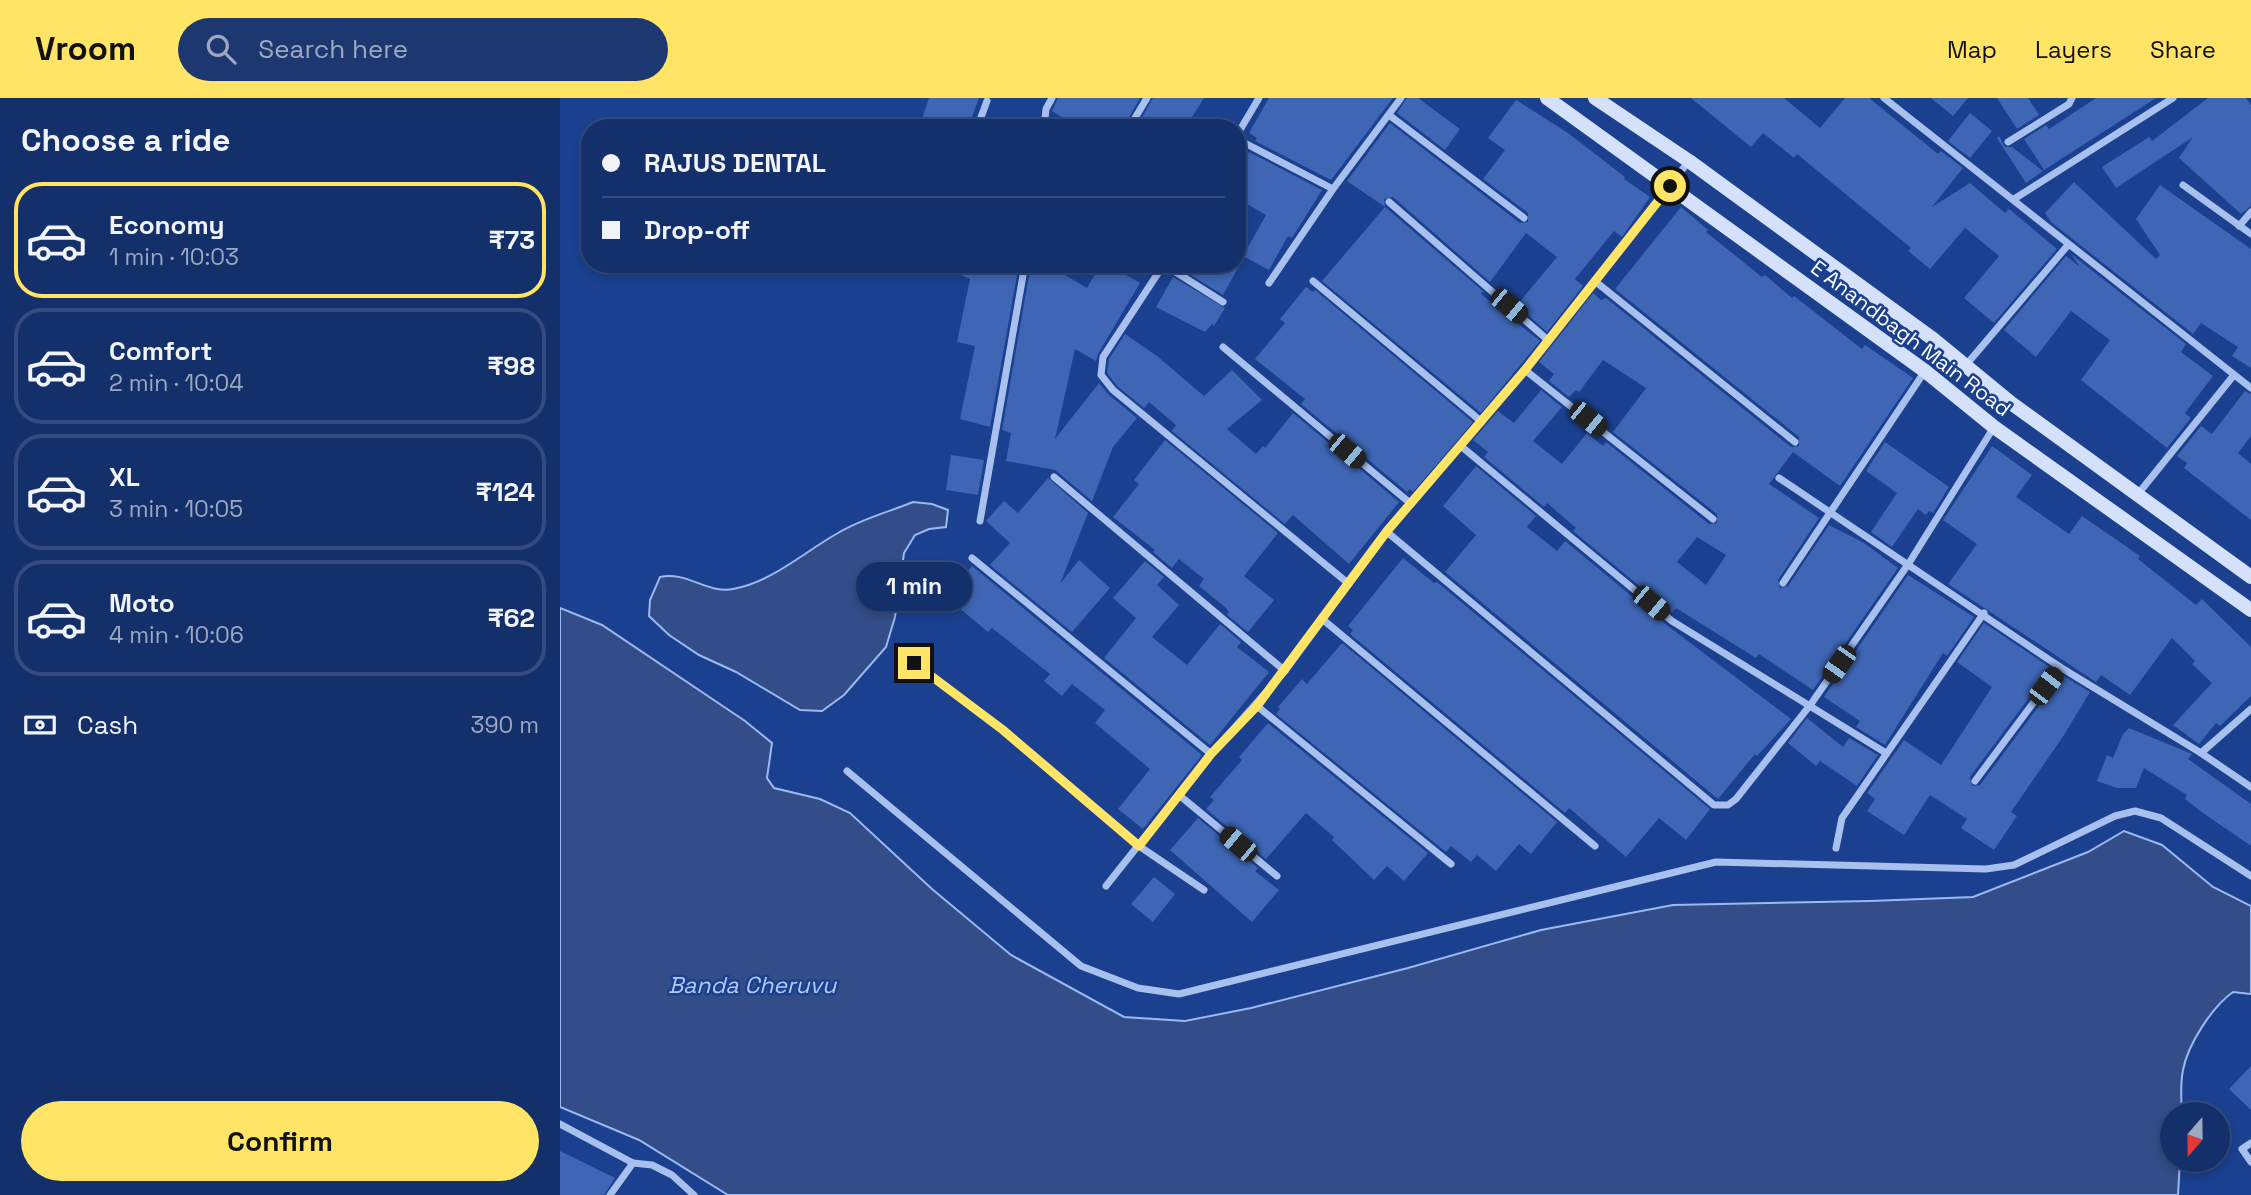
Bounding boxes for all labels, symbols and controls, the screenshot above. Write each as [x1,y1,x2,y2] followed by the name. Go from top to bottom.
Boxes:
[178,18,668,81] search box
[35,28,136,70] text: Vroom
[202,30,240,68] icon: search
[258,32,408,66] text: Search here
[1947,34,1997,65] text: Map
[2035,34,2112,65] text: Layers
[2150,34,2216,65] text: Share
[21,120,231,160] text: Choose a ride
[644,146,826,180] text: RAJUS DENTAL
[1654,170,1686,202] route start
[109,208,225,242] text: Economy
[25,209,88,272] icon: car
[644,213,750,247] text: Drop-off
[489,223,535,257] text: ₹73
[109,242,239,272] text: 1 min · 10:03
[1806,254,2016,422] street label: E Anandbagh Main Road
[1487,284,1532,328] car
[109,334,212,368] text: Comfort
[25,335,88,398] icon: car
[487,349,535,383] text: ₹98
[109,368,244,398] text: 2 min · 10:04
[1566,398,1611,440] car
[1325,429,1370,473] car
[109,460,140,494] text: XL
[25,461,88,524] icon: car
[476,475,535,509] text: ₹124
[109,494,243,524] text: 3 min · 10:05
[856,561,972,610] callout: 1 min
[886,571,942,601] text: 1 min
[1629,581,1674,625] car
[109,586,175,620] text: Moto
[25,587,88,650] icon: car
[487,601,535,635] text: ₹62
[109,620,244,650] text: 4 min · 10:06
[1819,641,1860,687] car
[898,647,930,679] route end
[2025,663,2068,709] car
[21,706,59,744] icon: cash
[77,708,138,742] text: Cash
[471,710,539,740] text: 390 m
[1216,822,1261,866] car
[668,970,837,1000] water label: Banda Cheruvu
[21,1101,539,1181] button: Confirm
[2160,1102,2230,1172] north arrow
[2160,1102,2230,1172] map controls

